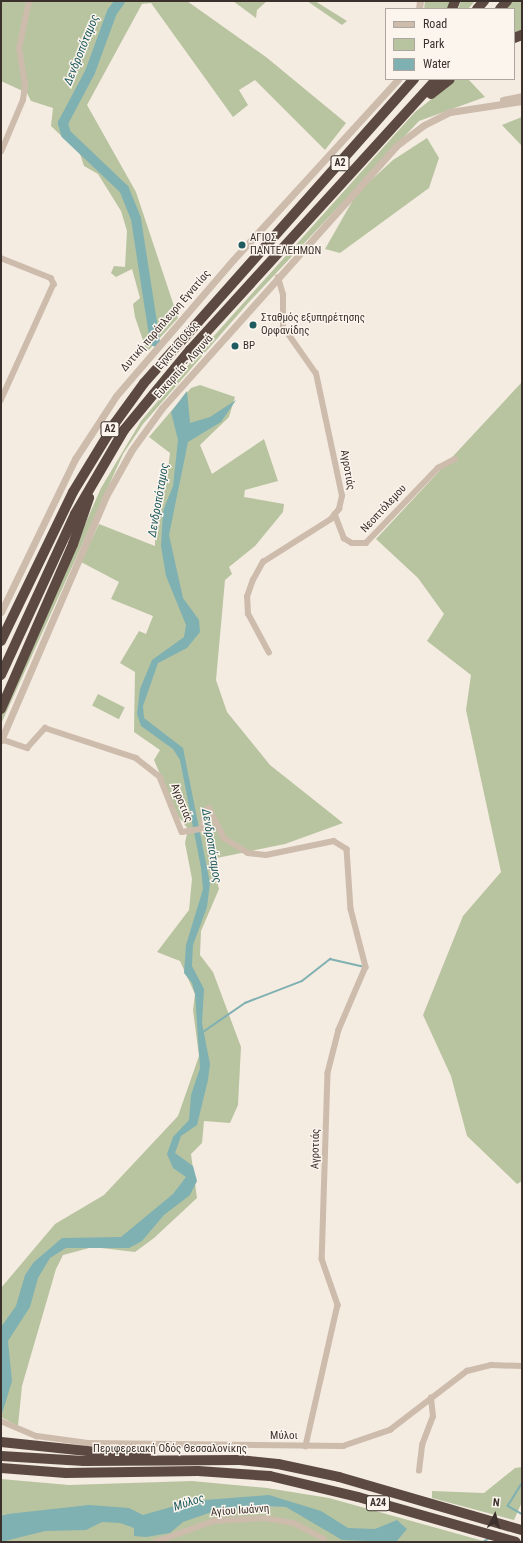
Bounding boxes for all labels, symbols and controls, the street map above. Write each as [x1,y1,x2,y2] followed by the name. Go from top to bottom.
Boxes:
[385,8,515,80] legend
[61,13,103,87] water label: Δενδροπόταμος
[423,17,447,31] text: Road
[423,37,444,51] text: Park
[423,57,451,71] text: Water
[330,155,350,171] road number: Α2
[250,232,321,258] place label: ΑΓΙΟΣ ΠΑΝΤΕΛΕΗΜΩΝ
[237,240,247,250] marker: ΑΓΙΟΣ ΠΑΝΤΕΛΕΗΜΩΝ
[118,268,214,374] street label: Δυτική παράπλευρη Εγνατίας
[261,312,365,338] place label: Σταθμός εξυπηρέτησης Ορφανίδης
[154,319,202,373] street label: Εγνατία Οδός
[248,320,258,330] marker: Σταθμός εξυπηρέτησης Ορφανίδης
[152,332,216,402] street label: Ευκαρπία - Λαγυνά
[243,339,255,353] place label: BP
[230,341,240,351] marker: BP
[100,421,120,437] road number: Α2
[337,449,357,491] street label: Αγροτιάς
[145,462,173,538] water label: Δενδροπόταμος
[359,482,409,536] street label: Νεοπτόλεμου
[167,782,195,824] street label: Αγροτιάς
[198,808,224,884] water label: Δενδροπόταμος
[309,1129,323,1169] street label: Αγροτιάς
[270,1429,298,1443] street label: Μύλοι
[93,1442,247,1456] street label: Περιφερειακή Οδός Θεσσαλονίκης
[172,1491,206,1515] water label: Μύλος
[365,1495,391,1511] road number: Α24
[475,1495,515,1535] north arrow
[492,1496,500,1509] text: N
[210,1502,270,1520] street label: Αγίου Ιωάννη

